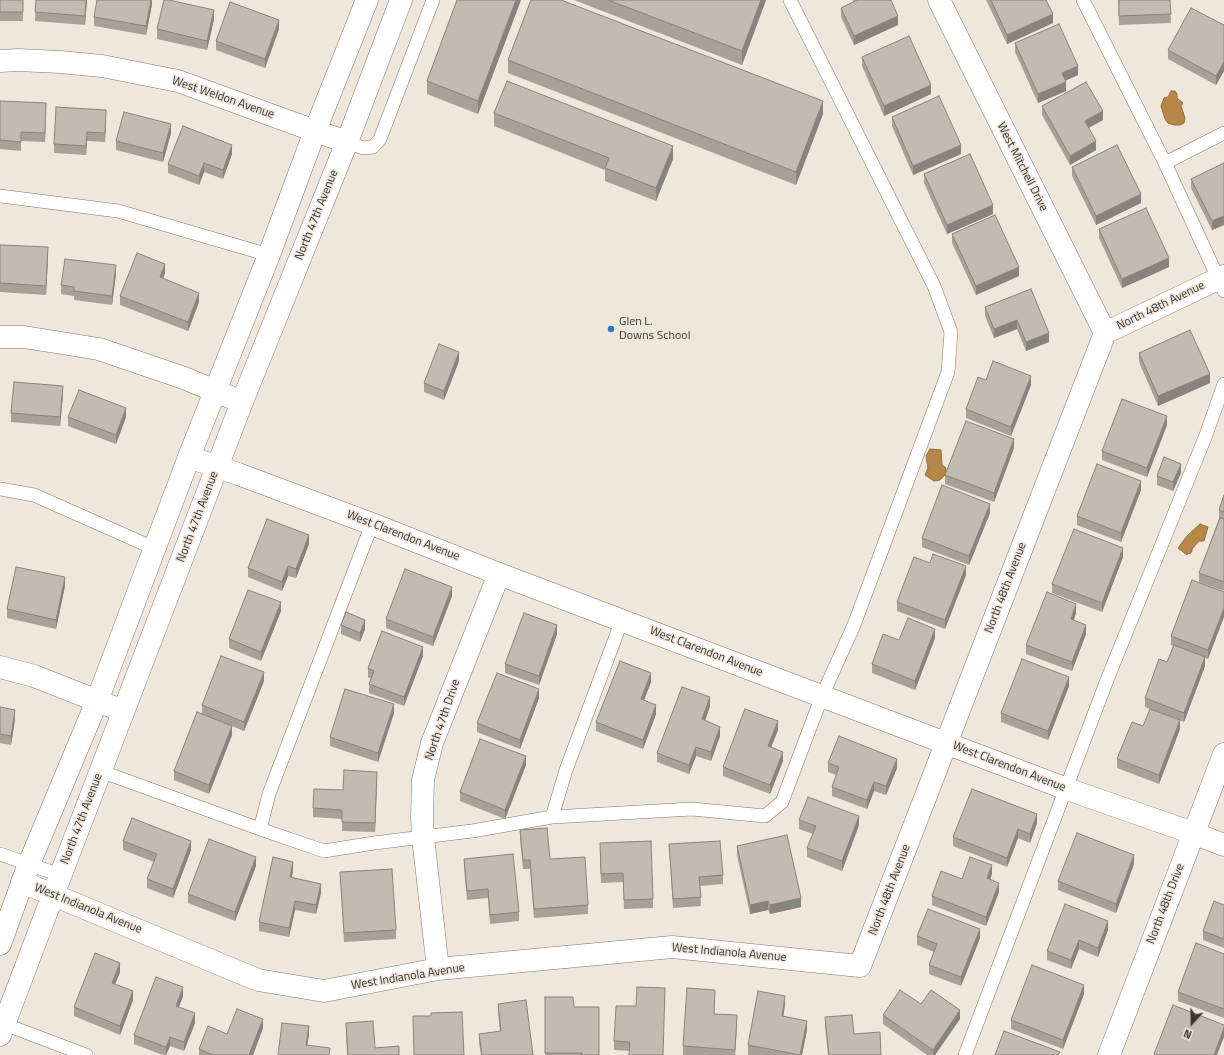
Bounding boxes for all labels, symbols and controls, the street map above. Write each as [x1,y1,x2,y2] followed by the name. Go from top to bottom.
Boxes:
[170,74,276,122] street label: West Weldon Avenue
[993,120,1051,214] street label: West Mitchell Drive
[292,168,342,262] street label: North 47th Avenue
[1115,278,1207,334] street label: North 48th Avenue
[619,315,690,343] place label: Glen L. Downs School
[606,324,616,334] marker: Glen L. Downs School
[174,470,222,564] street label: North 47th Avenue
[344,508,462,564] street label: West Clarendon Avenue
[982,541,1030,635] street label: North 48th Avenue
[647,624,765,680] street label: West Clarendon Avenue
[422,678,464,762] street label: North 47th Drive
[950,739,1068,795] street label: West Clarendon Avenue
[58,772,106,866] street label: North 47th Avenue
[866,843,914,937] street label: North 48th Avenue
[1144,862,1188,946] street label: North 48th Drive
[32,881,144,937] street label: West Indianola Avenue
[671,941,787,965] street label: West Indianola Avenue
[350,961,466,993] street label: West Indianola Avenue
[1172,1003,1212,1043] north arrow
[1181,1025,1194,1043] text: N

